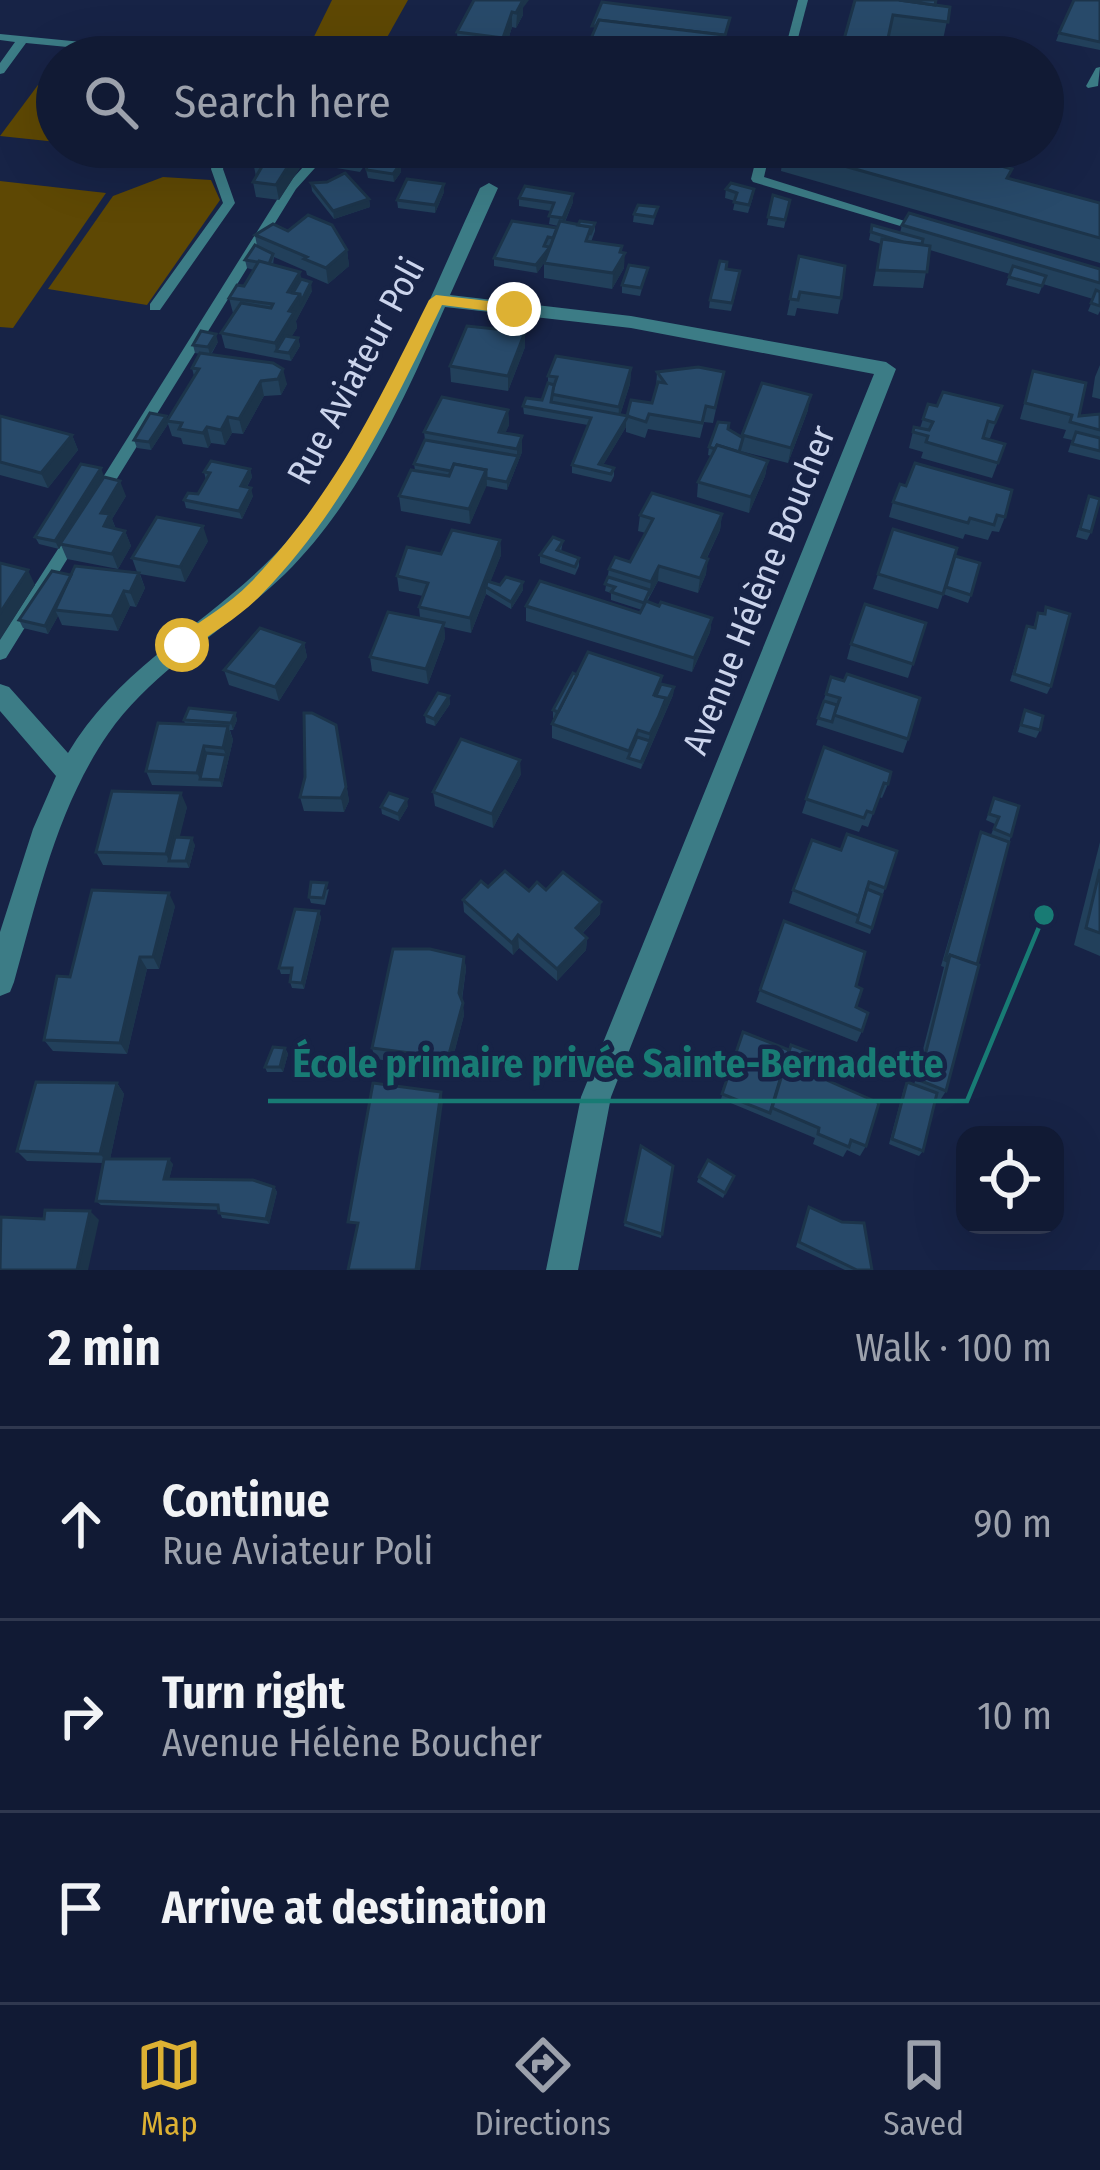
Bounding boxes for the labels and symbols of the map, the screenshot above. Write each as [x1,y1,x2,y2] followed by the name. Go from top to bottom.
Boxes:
[278,250,434,492] street label: Rue Aviateur Poli
[487,282,541,336] route end
[673,419,845,761] street label: Avenue Hélène Boucher
[155,618,209,672] route start
[268,1026,967,1101] callout: École primaire privée Sainte-Bernadette
[293,1038,944,1087] text: École primaire privée Sainte-Bernadette

